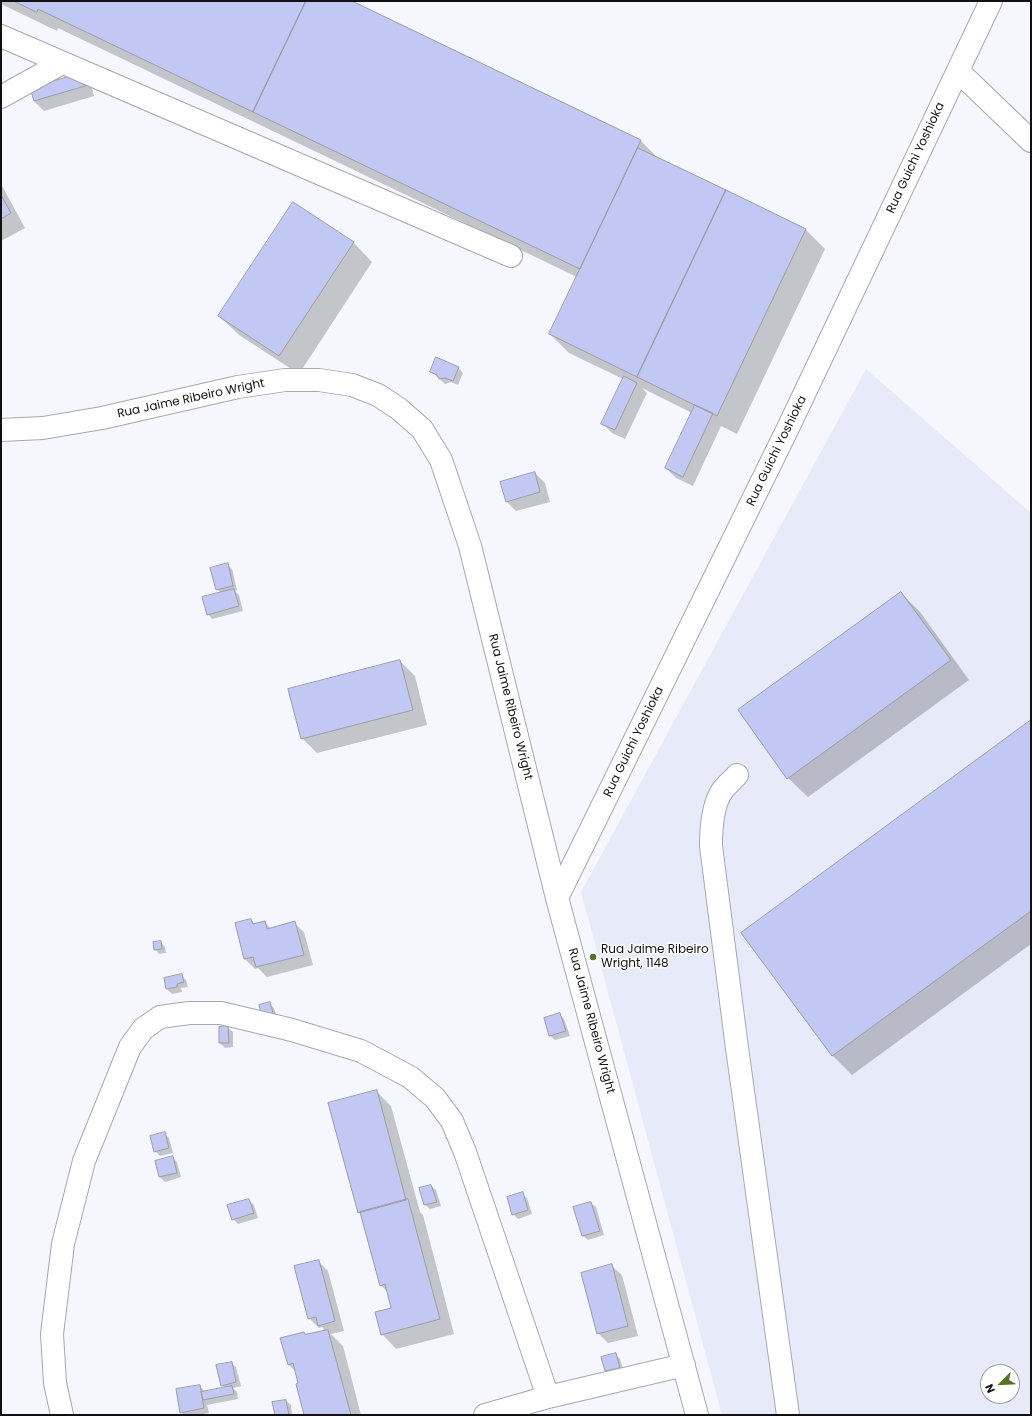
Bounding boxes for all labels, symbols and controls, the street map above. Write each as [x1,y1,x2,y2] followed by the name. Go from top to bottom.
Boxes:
[884,100,948,216] street label: Rua Guichi Yoshioka
[116,376,266,422] street label: Rua Jaime Ribeiro Wright
[744,393,810,509] street label: Rua Guichi Yoshioka
[485,632,535,782] street label: Rua Jaime Ribeiro Wright
[601,684,667,800] street label: Rua Guichi Yoshioka
[601,943,709,971] place label: Rua Jaime Ribeiro Wright, 1148
[565,947,617,1095] street label: Rua Jaime Ribeiro Wright
[588,952,598,962] marker: Rua Jaime Ribeiro Wright, 1148
[980,1364,1020,1404] north arrow
[981,1381,999,1396] text: N

